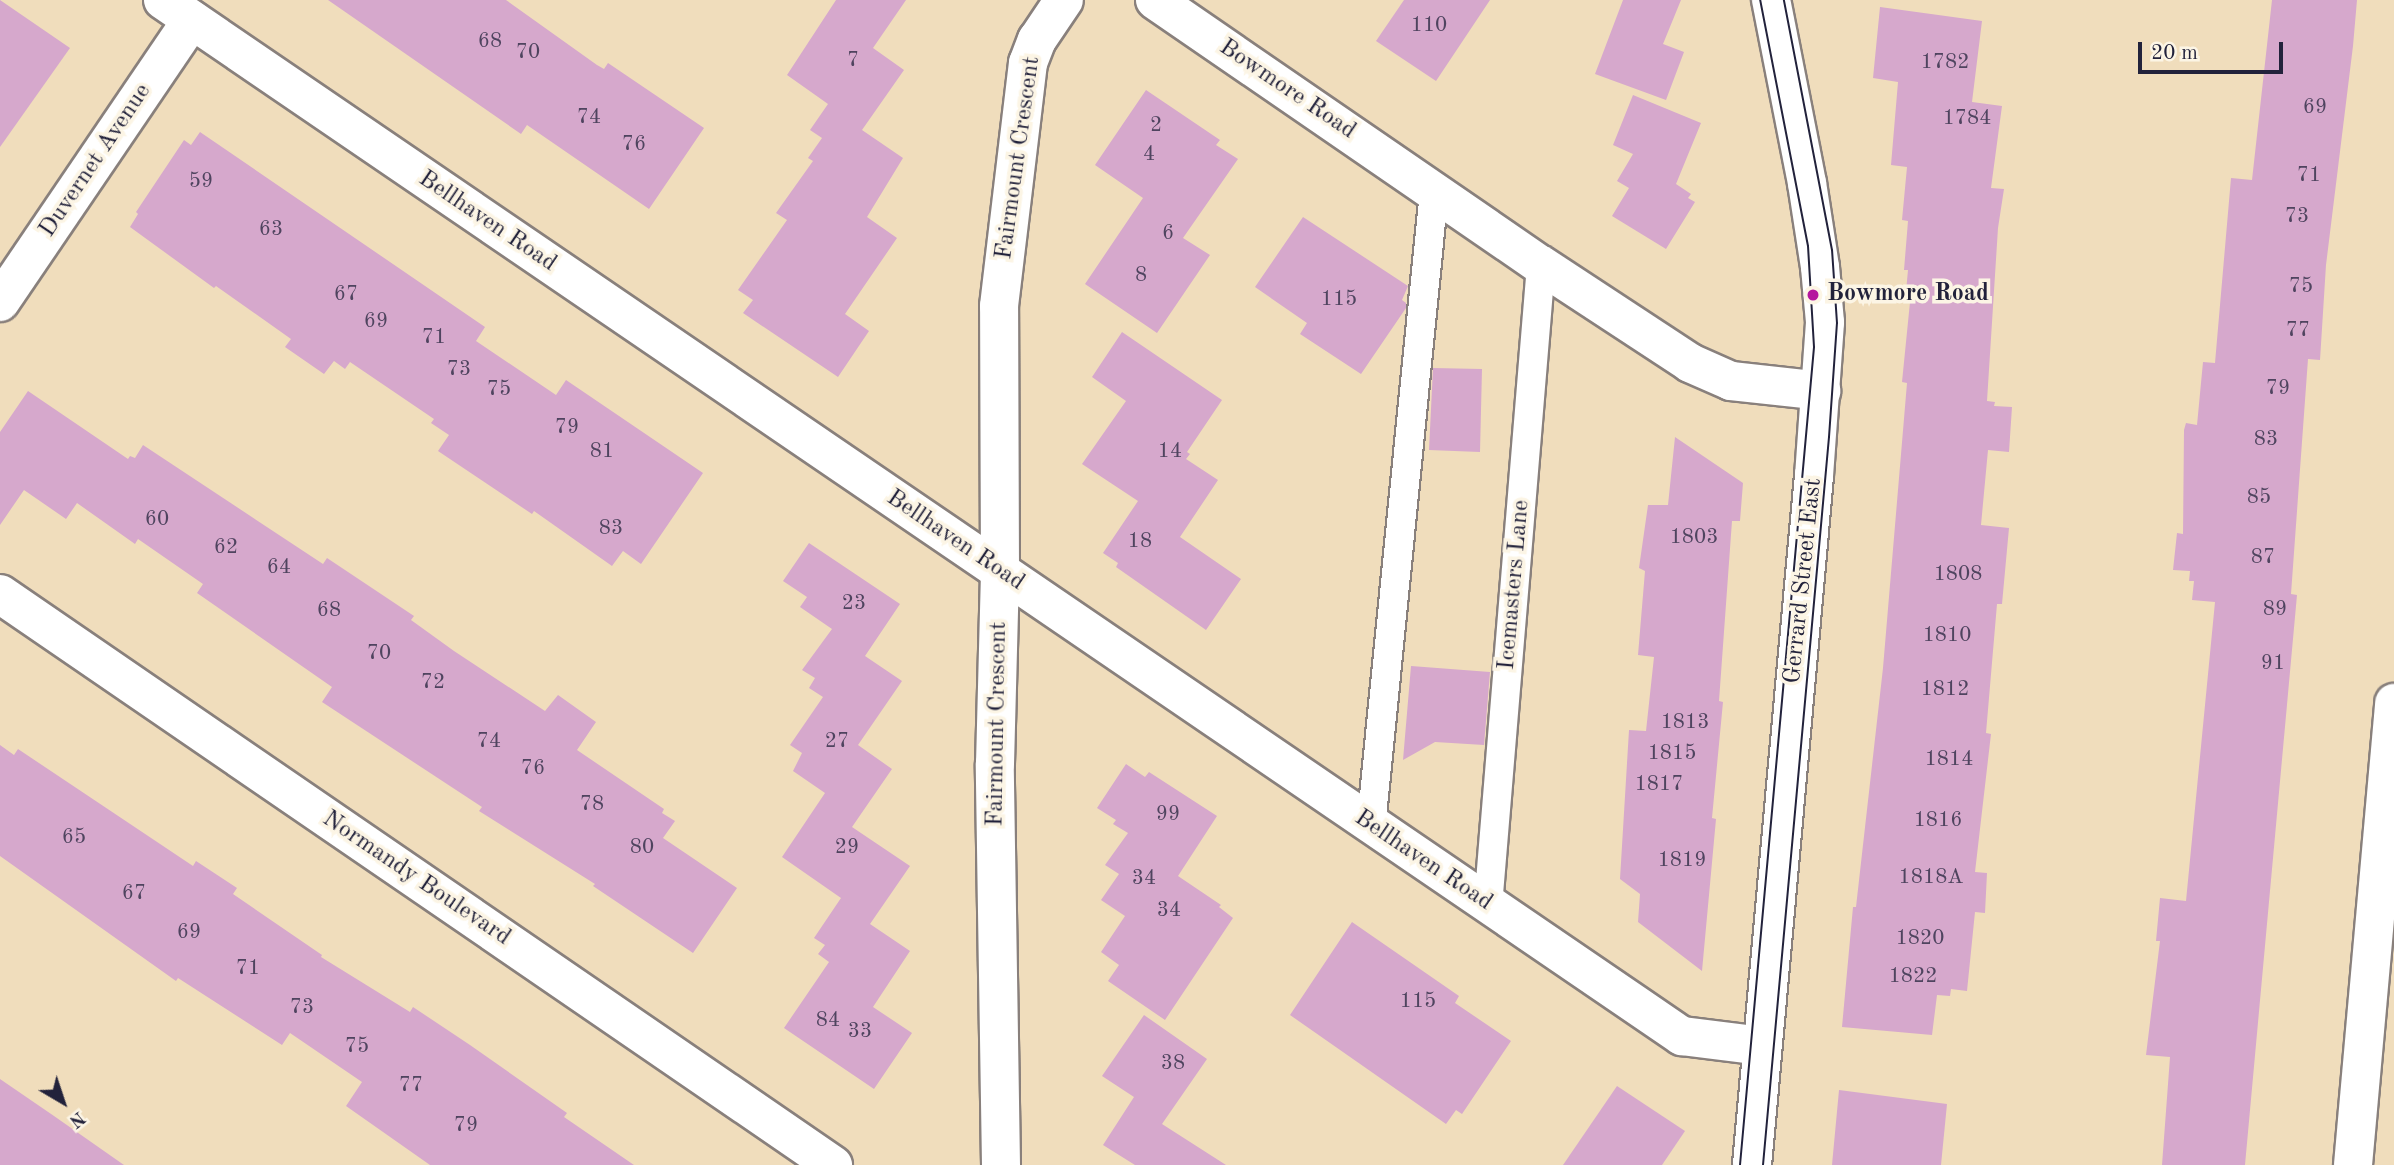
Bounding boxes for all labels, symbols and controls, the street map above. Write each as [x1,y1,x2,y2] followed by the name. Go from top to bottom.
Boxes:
[1411,13,1447,39] house number: 110
[2142,28,2287,72] scale bar
[478,29,502,55] house number: 68
[1213,34,1361,146] street label: Bowmore Road
[516,40,540,66] house number: 70
[2151,43,2198,64] text: 20 m
[847,48,859,74] house number: 7
[1921,50,1969,76] house number: 1782
[990,55,1048,261] street label: Fairmount Crescent
[34,79,158,243] street label: Duvernet Avenue
[2303,95,2327,121] house number: 69
[577,105,601,131] house number: 74
[1943,106,1991,132] house number: 1784
[1150,113,1162,139] house number: 2
[622,132,646,158] house number: 76
[1143,142,1155,168] house number: 4
[2297,163,2321,189] house number: 71
[412,165,562,279] street label: Bellhaven Road
[189,169,213,195] house number: 59
[2285,204,2309,230] house number: 73
[259,217,283,243] house number: 63
[1162,221,1174,247] house number: 6
[1135,263,1147,289] house number: 8
[2289,274,2313,300] house number: 75
[1827,281,1989,309] place label: Bowmore Road
[334,282,358,308] house number: 67
[1321,287,1357,313] house number: 115
[1805,287,1821,303] marker: Bowmore Road
[364,309,388,335] house number: 69
[2286,318,2310,344] house number: 77
[422,325,446,351] house number: 71
[447,357,471,383] house number: 73
[2266,376,2290,402] house number: 79
[487,377,511,403] house number: 75
[555,415,579,441] house number: 79
[2254,427,2278,453] house number: 83
[590,439,614,465] house number: 81
[1158,439,1182,465] house number: 14
[1779,477,1829,685] street label: Gerrard Street East
[880,484,1030,598] street label: Bellhaven Road
[2247,485,2271,511] house number: 85
[1493,499,1537,671] street label: Icemasters Lane
[145,507,169,533] house number: 60
[599,516,623,542] house number: 83
[1670,525,1718,551] house number: 1803
[1128,529,1152,555] house number: 18
[214,535,238,561] house number: 62
[2251,545,2275,571] house number: 87
[267,555,291,581] house number: 64
[1934,562,1982,588] house number: 1808
[842,591,866,617] house number: 23
[2263,597,2287,623] house number: 89
[317,598,341,624] house number: 68
[982,621,1014,827] street label: Fairmount Crescent
[1923,623,1971,649] house number: 1810
[367,641,391,667] house number: 70
[2261,651,2285,677] house number: 91
[421,670,445,696] house number: 72
[1921,677,1969,703] house number: 1812
[1661,710,1709,736] house number: 1813
[477,729,501,755] house number: 74
[825,729,849,755] house number: 27
[1648,741,1696,767] house number: 1815
[1925,747,1973,773] house number: 1814
[521,756,545,782] house number: 76
[1635,772,1683,798] house number: 1817
[580,792,604,818] house number: 78
[1156,802,1180,828] house number: 99
[1348,804,1498,918] street label: Bellhaven Road
[316,805,516,953] street label: Normandy Boulevard
[1914,808,1962,834] house number: 1816
[62,825,86,851] house number: 65
[630,835,654,861] house number: 80
[835,835,859,861] house number: 29
[1658,848,1706,874] house number: 1819
[1899,865,1963,891] house number: 1818A
[1132,866,1156,892] house number: 34
[122,881,146,907] house number: 67
[1157,898,1181,924] house number: 34
[177,920,201,946] house number: 69
[1896,926,1944,952] house number: 1820
[236,956,260,982] house number: 71
[1889,964,1937,990] house number: 1822
[1400,989,1436,1015] house number: 115
[290,995,314,1021] house number: 73
[816,1008,840,1034] house number: 84
[848,1019,872,1045] house number: 33
[345,1034,369,1060] house number: 75
[1161,1051,1185,1077] house number: 38
[28,1067,98,1137] north arrow
[399,1073,423,1099] house number: 77
[65,1107,88,1131] text: N
[454,1113,478,1139] house number: 79

